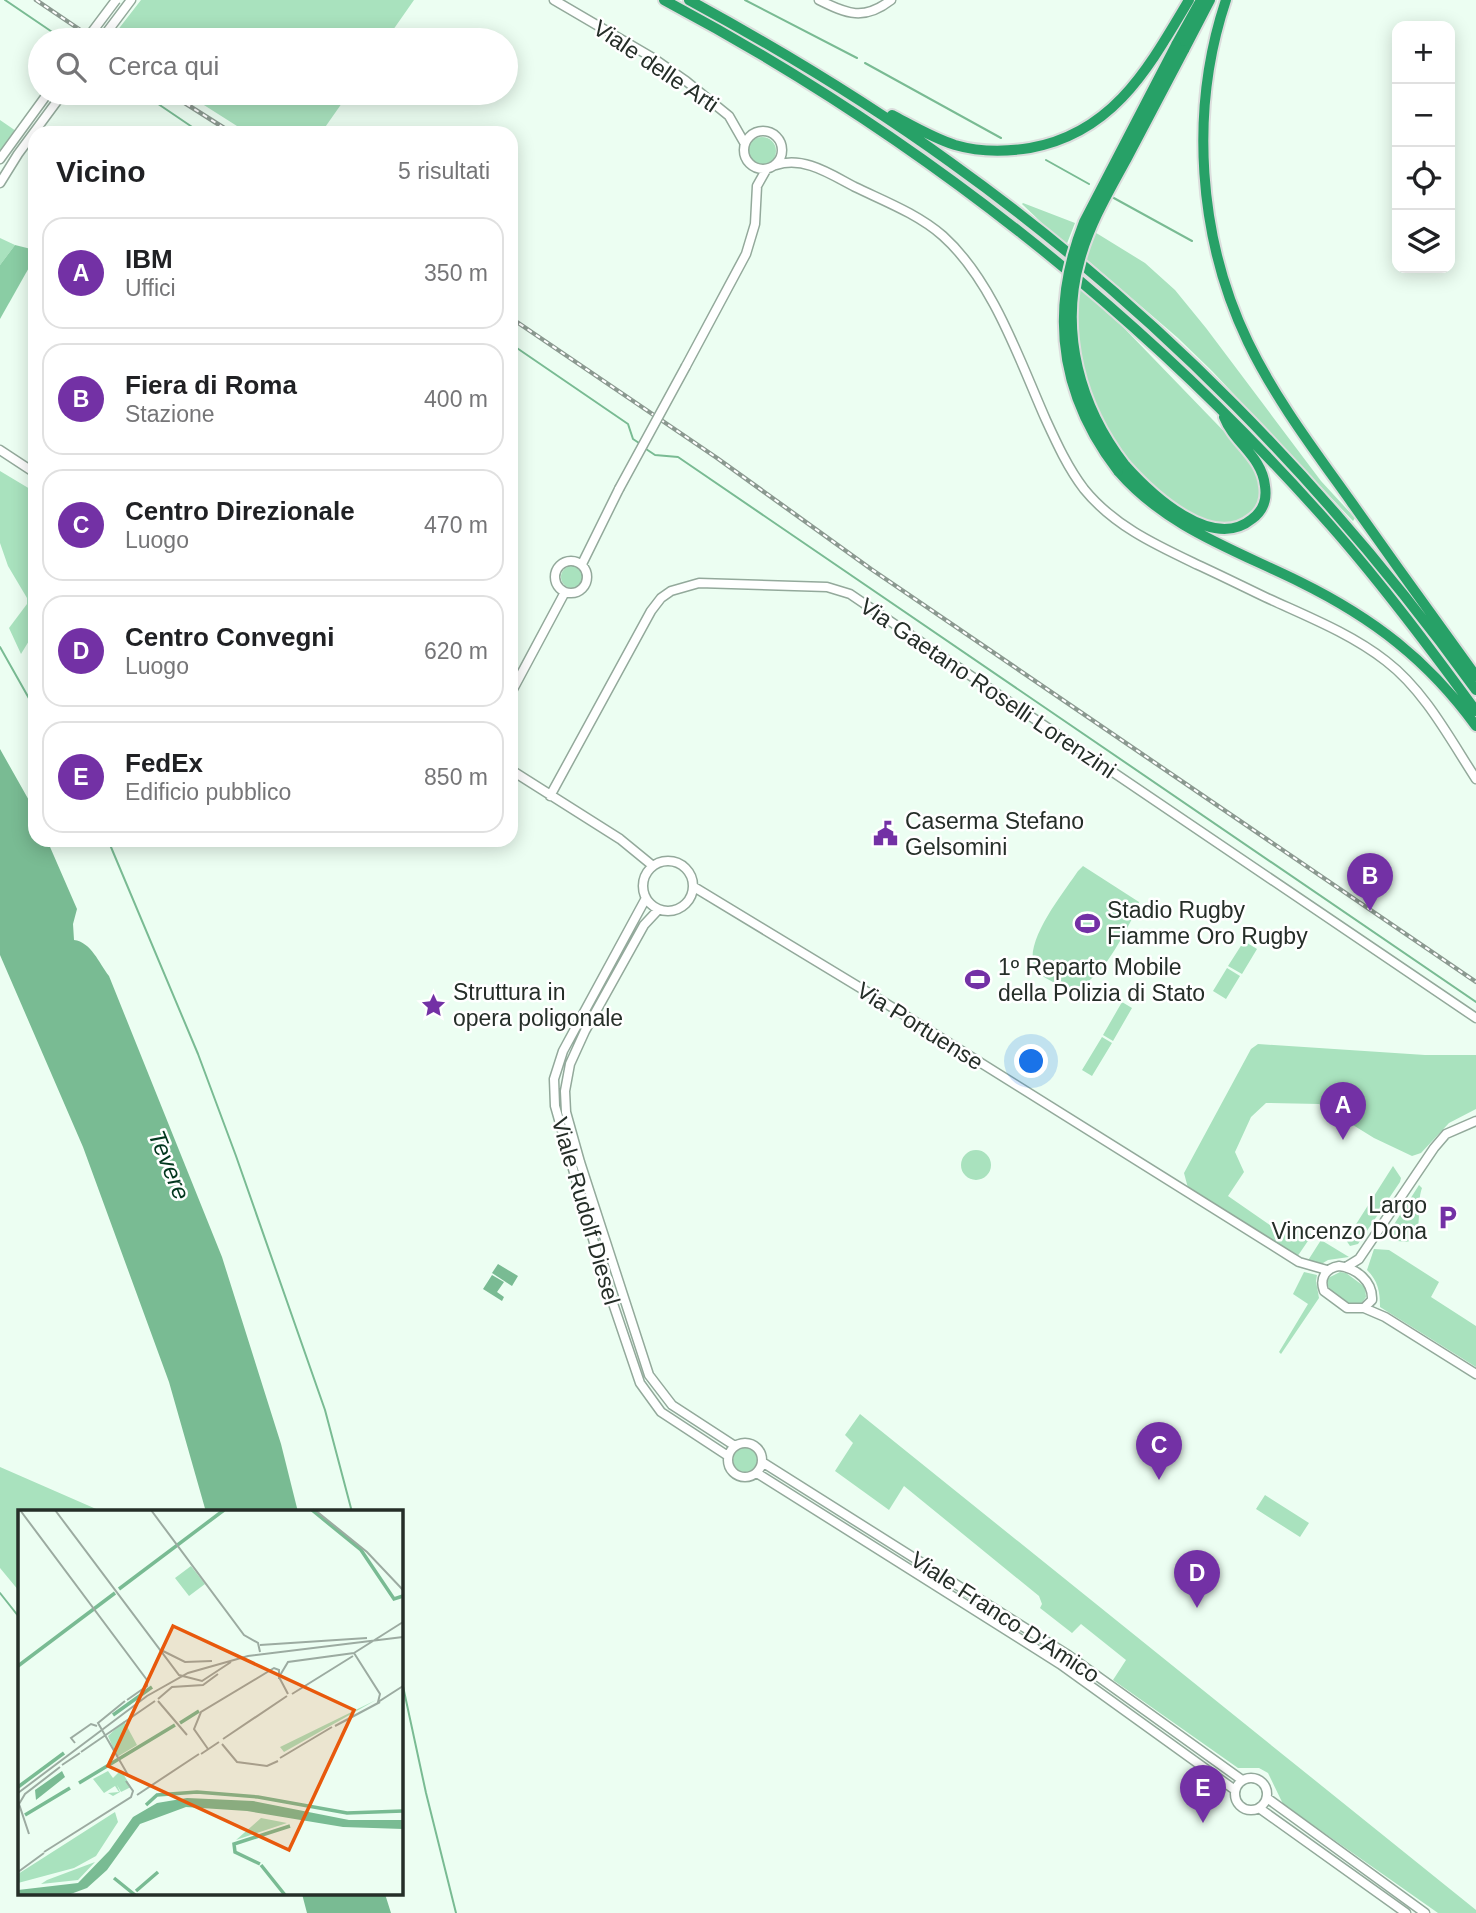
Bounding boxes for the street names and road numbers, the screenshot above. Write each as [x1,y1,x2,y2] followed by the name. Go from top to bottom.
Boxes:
[588,15,724,117] street label: Viale delle Arti
[855,593,1121,783] street label: Via Gaetano Roselli Lorenzini
[852,977,988,1075] street label: Via Portuense
[547,1114,625,1308] street label: Viale Rudolf Diesel
[906,1546,1104,1688] street label: Viale Franco D'Amico

